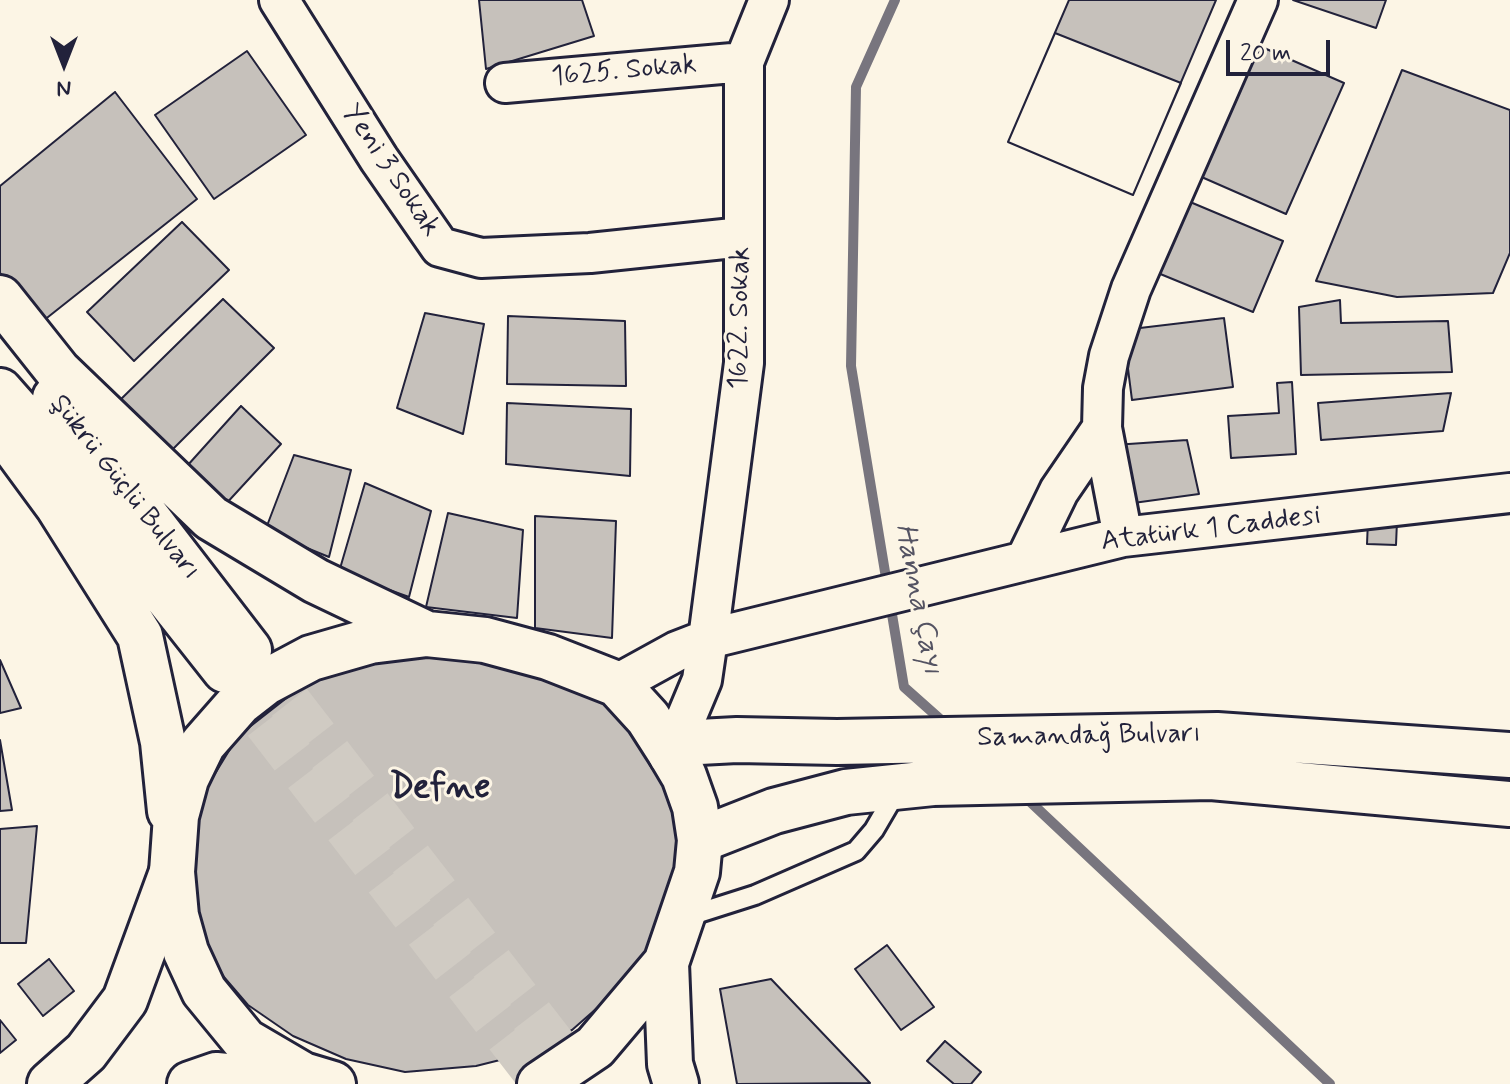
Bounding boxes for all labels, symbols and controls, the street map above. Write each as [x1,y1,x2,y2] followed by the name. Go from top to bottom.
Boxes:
[24,24,104,104] north arrow
[1230,24,1334,74] scale bar
[1240,38,1291,69] text: 20 m
[550,49,698,95] street label: 1625. Sokak
[57,74,71,102] text: N
[333,98,447,244] street label: Yeni 3 Sokak
[723,246,759,390] street label: 1622. Sokak
[41,389,207,587] street label: Şükrü Güçlü Bulvarı
[1099,500,1323,560] street label: Atatürk 1 Caddesi
[885,521,949,677] water label: Hanna Çayı
[977,718,1201,756] street label: Samandağ Bulvarı
[389,767,491,811] district label: Defne

